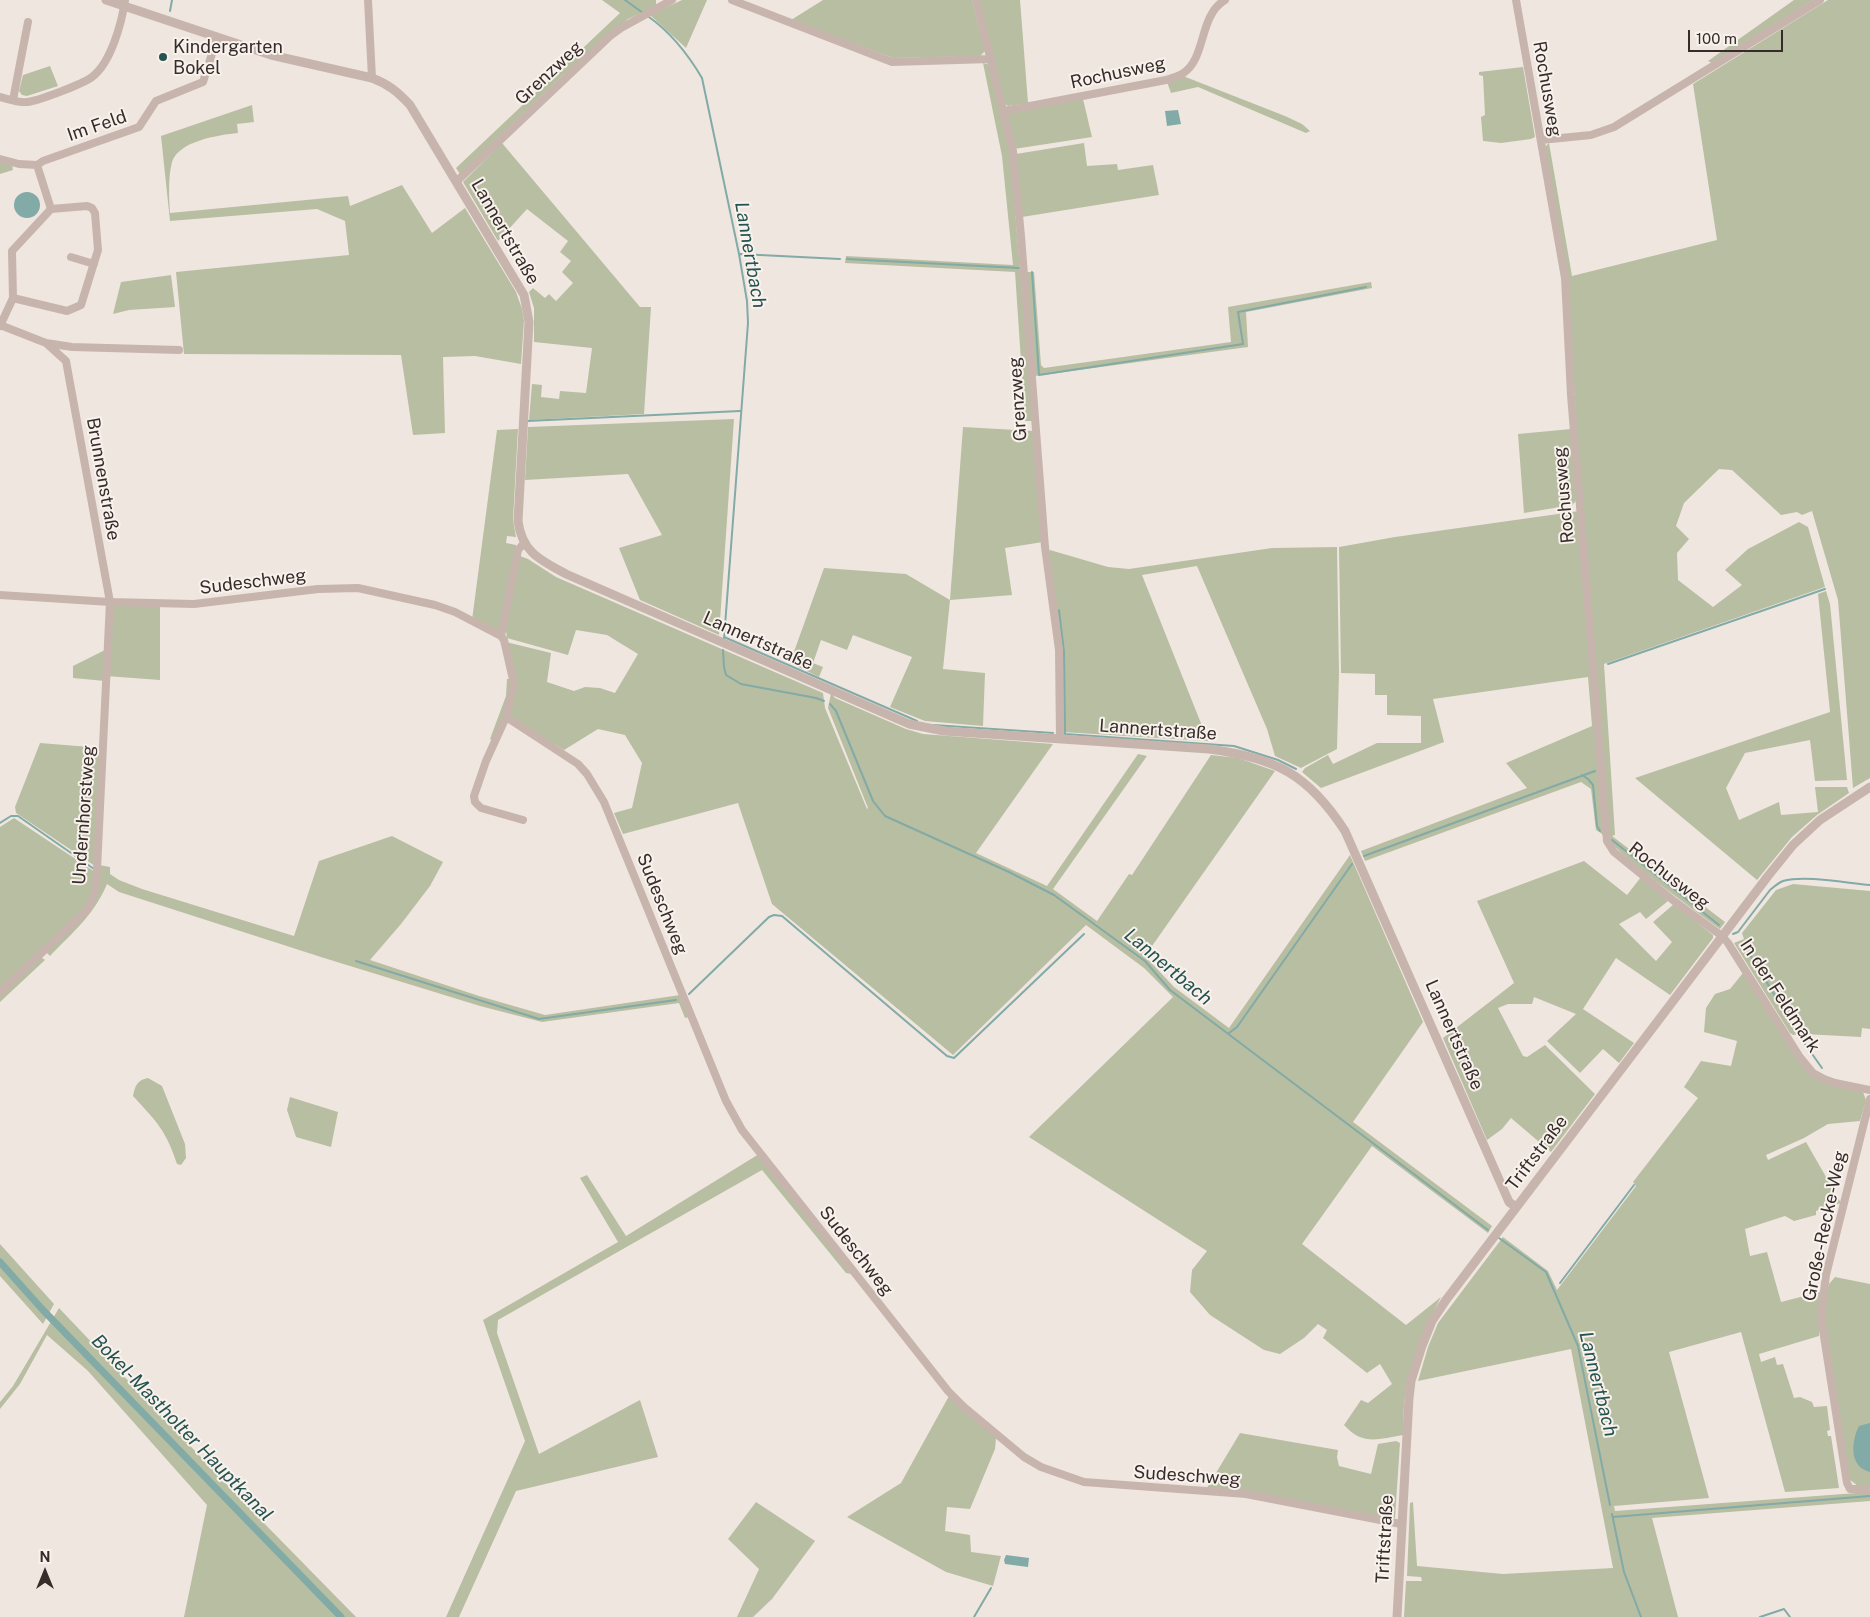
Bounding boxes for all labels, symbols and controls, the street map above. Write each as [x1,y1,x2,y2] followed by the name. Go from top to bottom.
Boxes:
[1690,20,1785,52] scale bar
[1696,30,1737,47] text: 100 m
[173,36,283,78] place label: Kindergarten Bokel
[511,36,587,110] street label: Grenzweg
[1528,39,1566,139] street label: Rochusweg
[157,51,169,63] marker: Kindergarten Bokel
[1068,52,1168,94] street label: Rochusweg
[64,106,130,146] street label: Im Feld
[466,175,544,289] street label: Lannertstraße
[729,200,771,310] water label: Lannertbach
[1004,356,1032,442] street label: Grenzweg
[82,416,124,542] street label: Brunnenstraße
[1549,446,1579,544] street label: Rochusweg
[198,565,308,599] street label: Sudeschweg
[700,607,816,675] street label: Lannertstraße
[1098,715,1218,745] street label: Lannertstraße
[68,744,100,886] street label: Undernhorstweg
[1624,838,1714,914] street label: Rochusweg
[632,850,692,958] street label: Sudeschweg
[1119,924,1217,1010] water label: Lannertbach
[1735,935,1825,1057] street label: In der Feldmark
[1420,977,1488,1093] street label: Lannertstraße
[1502,1111,1572,1195] street label: Triftstraße
[1799,1149,1851,1303] street label: Große-Recke-Weg
[814,1202,898,1300] street label: Sudeschweg
[1574,1329,1622,1439] water label: Lannertbach
[87,1330,277,1526] water label: Bokel-Mastholter Hauptkanal
[1133,1461,1241,1491] street label: Sudeschweg
[1372,1494,1398,1584] street label: Triftstraße
[20,1547,70,1597] north arrow
[40,1549,50,1565] text: N

